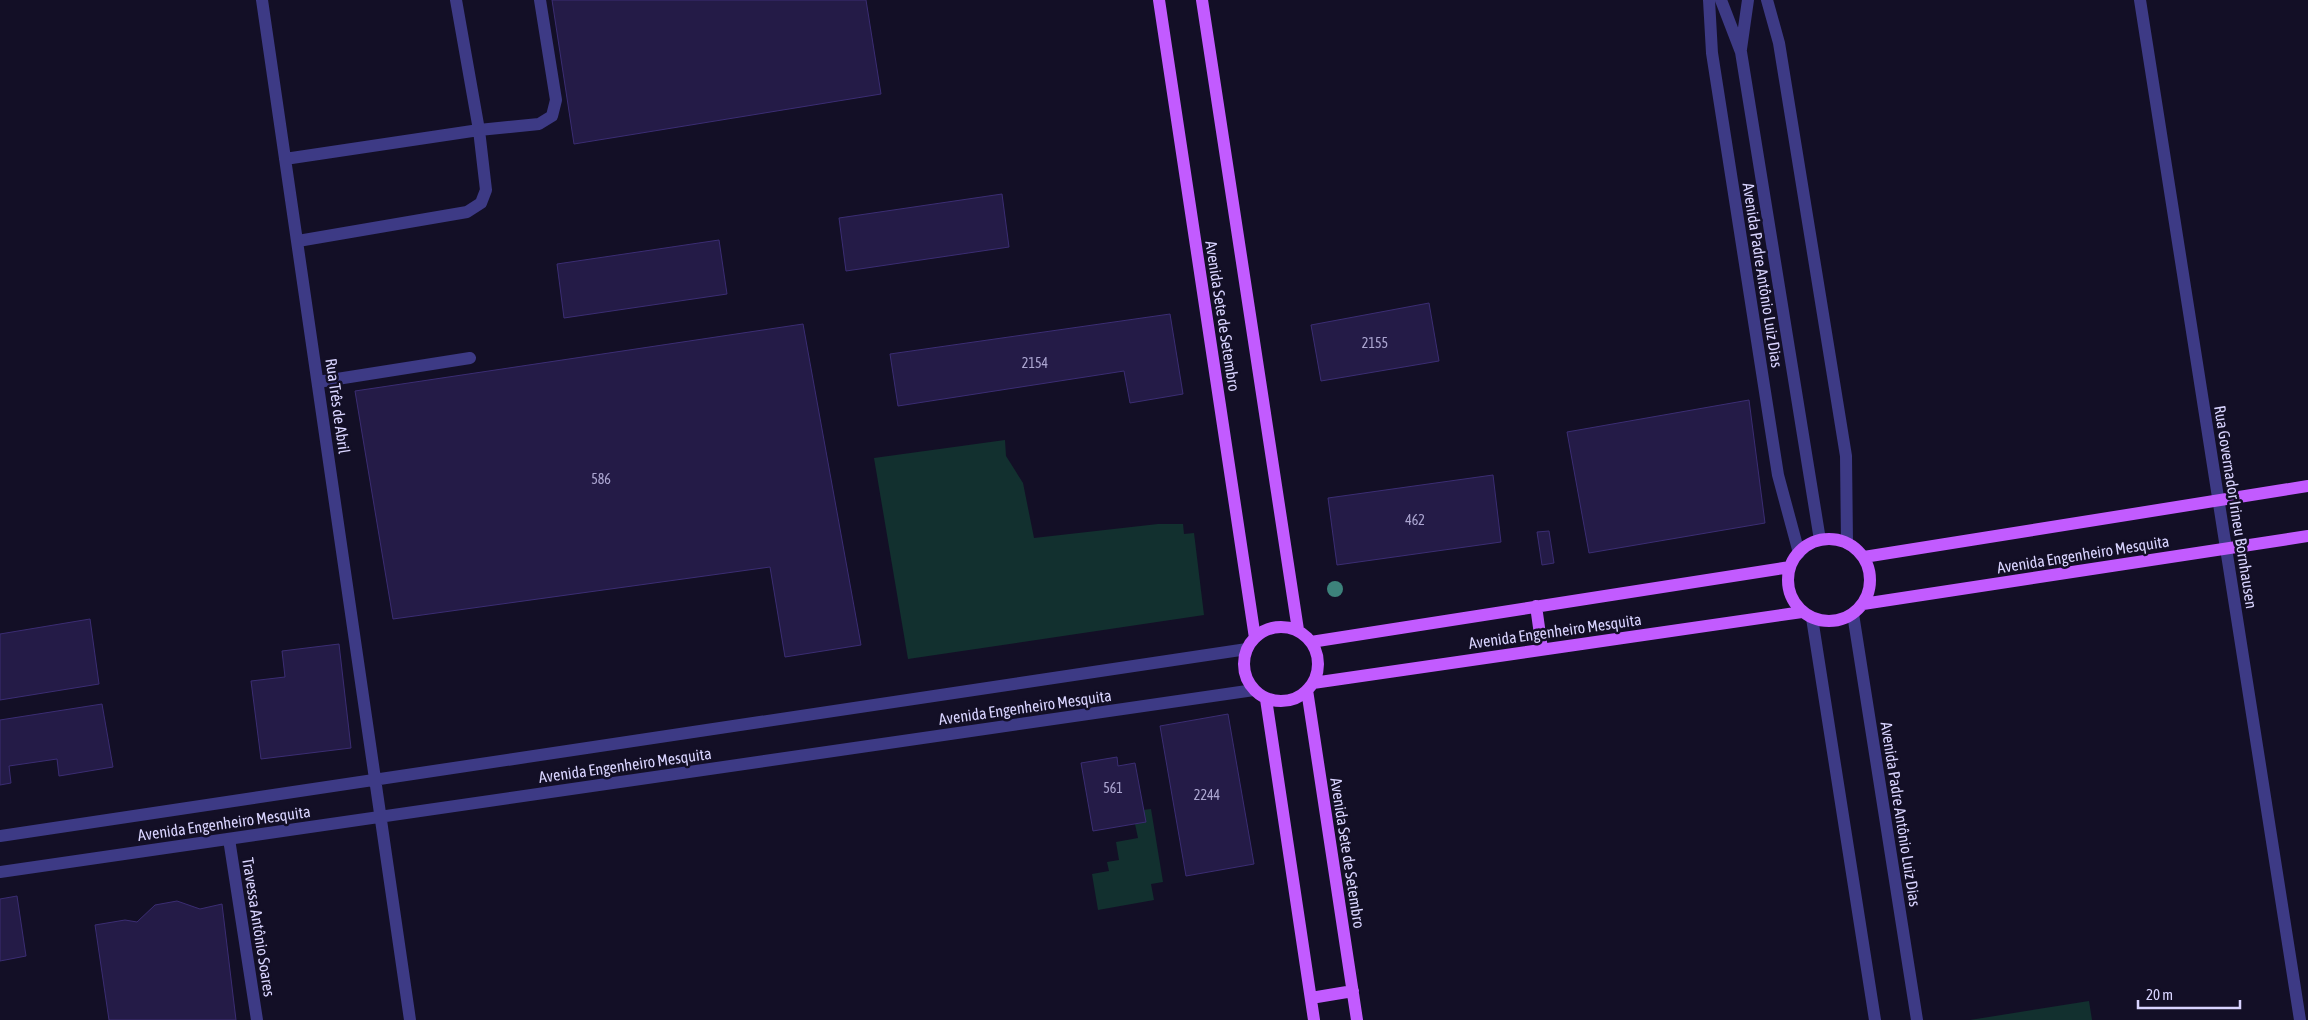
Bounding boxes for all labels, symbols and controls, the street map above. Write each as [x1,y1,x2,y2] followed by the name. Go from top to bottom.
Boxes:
[1739,181,1787,369] street label: Avenida Padre Antônio Luiz Dias
[1202,239,1244,393] street label: Avenida Sete de Setembro
[1362,335,1388,351] house number: 2155
[1022,355,1049,371] house number: 2154
[322,357,354,456] street label: Rua Três de Abril
[2211,404,2261,610] street label: Rua Governador Irineu Bornhausen
[591,471,611,487] house number: 586
[1405,512,1425,528] house number: 462
[1996,531,2171,578] street label: Avenida Engenheiro Mesquita
[1468,610,1643,653] street label: Avenida Engenheiro Mesquita
[938,686,1113,729] street label: Avenida Engenheiro Mesquita
[1877,720,1925,908] street label: Avenida Padre Antônio Luiz Dias
[538,744,713,787] street label: Avenida Engenheiro Mesquita
[1327,776,1369,930] street label: Avenida Sete de Setembro
[1103,780,1123,796] house number: 561
[1194,787,1221,803] house number: 2244
[137,802,312,845] street label: Avenida Engenheiro Mesquita
[239,856,279,998] street label: Travessa Antônio Soares
[2138,978,2240,1010] scale bar
[2146,986,2173,1003] text: 20 m

